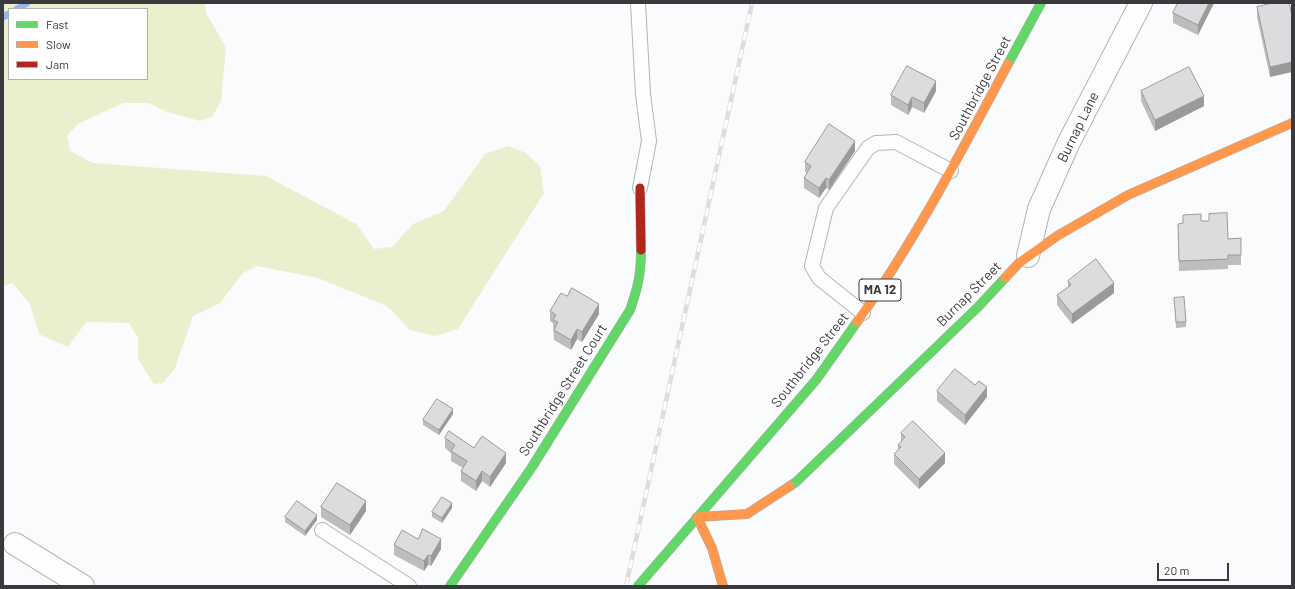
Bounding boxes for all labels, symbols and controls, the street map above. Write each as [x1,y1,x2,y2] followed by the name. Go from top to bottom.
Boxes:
[8,8,148,80] legend
[46,17,69,31] text: Fast
[945,33,1015,143] street label: Southbridge Street
[46,37,71,51] text: Slow
[46,57,69,71] text: Jam
[1054,89,1102,165] street label: Burnap Lane
[933,258,1005,330] street label: Burnap Street
[859,279,901,301] road number: MA 12
[768,309,852,411] street label: Southbridge Street
[515,321,611,459] street label: Southbridge Street Court
[1159,555,1231,581] scale bar
[1164,563,1190,577] text: 20 m

